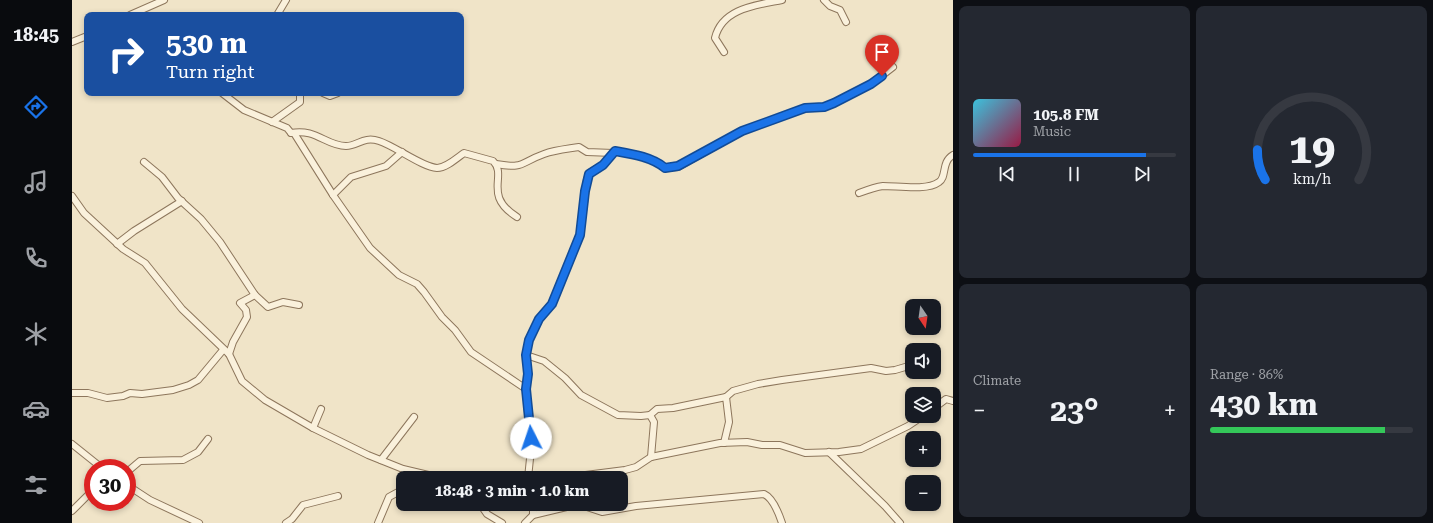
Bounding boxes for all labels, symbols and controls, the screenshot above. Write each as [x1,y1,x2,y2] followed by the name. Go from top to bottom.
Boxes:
[13,24,59,45] text: 18:45
[166,27,247,60] text: 530 m
[100,28,152,80] icon: right
[865,35,899,76] pin
[871,41,893,63] icon: arrive
[166,61,254,82] text: Turn right
[22,93,50,121] icon: directions
[1033,106,1099,124] text: 105.8 FM
[1033,124,1071,139] text: Music
[1288,124,1335,173] text: 19
[996,163,1018,185] icon: previous
[1063,163,1085,185] icon: pause
[1131,163,1153,185] icon: next
[22,168,50,196] icon: music
[1292,170,1331,186] text: km/h
[22,244,50,272] icon: phone
[905,299,941,335] north arrow
[905,299,941,511] map controls
[22,320,50,348] icon: climate
[905,343,941,379] button: sound
[1210,367,1283,382] text: Range · 86%
[973,373,1021,388] text: Climate
[905,387,941,423] button: layers
[1210,387,1318,422] text: 430 km
[1050,393,1099,428] text: 23°
[22,395,50,423] icon: car
[973,398,985,423] text: −
[1164,398,1176,423] text: +
[510,417,552,459] position arrow
[905,431,941,467] button: +
[84,459,136,511] speed limit sign: 30
[22,471,50,499] icon: filters
[905,475,941,511] button: −
[435,482,589,500] text: 18:48 · 3 min · 1.0 km

